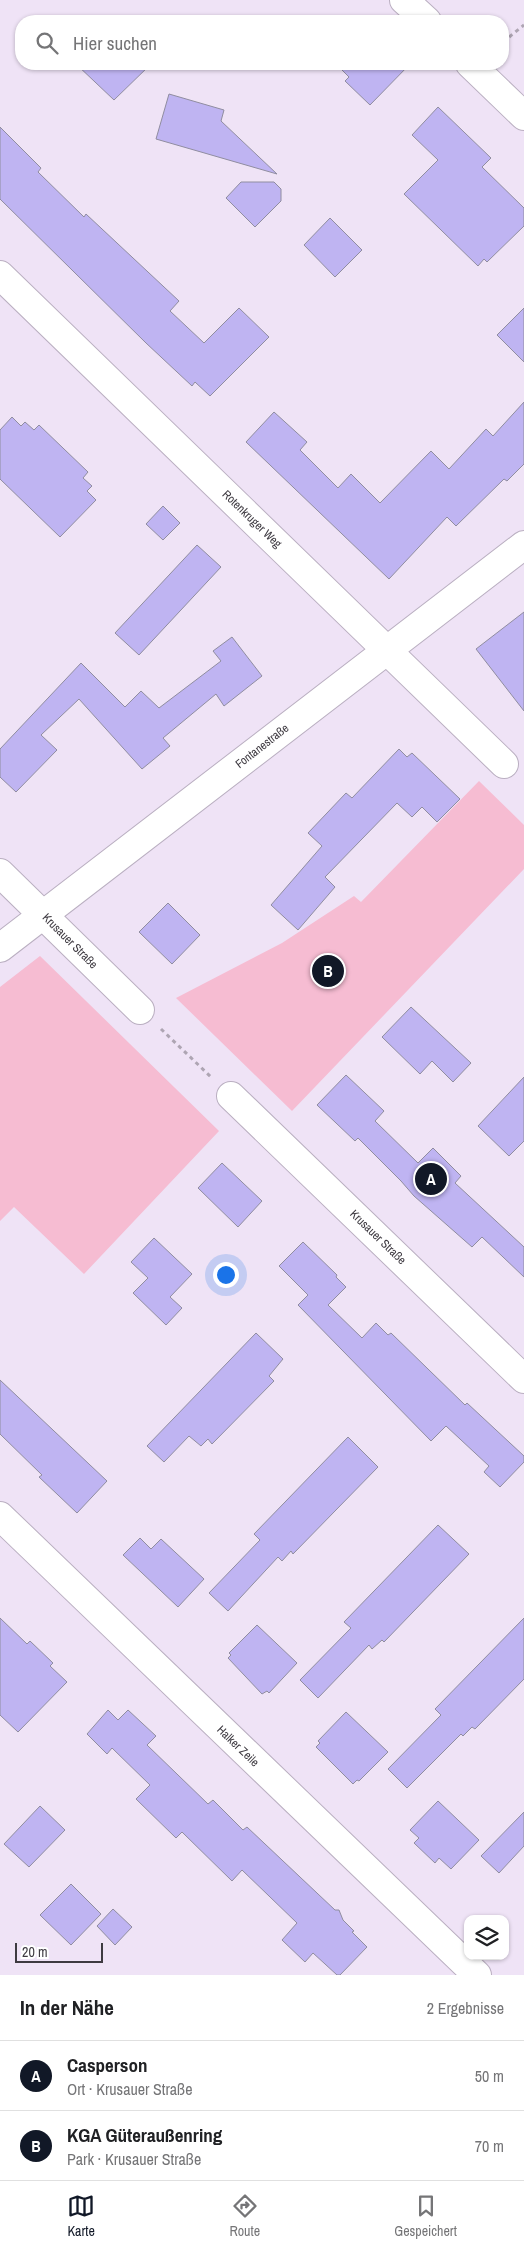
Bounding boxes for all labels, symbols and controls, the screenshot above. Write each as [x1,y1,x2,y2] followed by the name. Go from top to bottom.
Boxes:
[15,15,509,70] search box
[33,29,61,57] icon: search
[73,30,157,56] text: Hier suchen
[219,487,286,552] street label: Rotenkruger Weg
[232,720,292,772] street label: Fontanestraße
[39,910,101,972] street label: Krusauer Straße
[312,952,344,990] pin: B
[415,1160,447,1198] pin: A
[346,1206,410,1268] street label: Krusauer Straße
[213,1262,239,1288] your location
[213,1722,263,1770] street label: Halker Zeile
[464,1915,509,1960] map controls
[464,1915,509,1960] button: layers
[15,1940,102,1963] scale bar
[22,1943,48,1961] text: 20 m
[20,1993,114,2022] text: In der Nähe
[427,1997,504,2019] text: 2 Ergebnisse
[67,2052,148,2078] text: Casperson
[31,2065,41,2087] text: A
[475,2065,504,2087] text: 50 m
[67,2078,192,2100] text: Ort · Krusauer Straße
[67,2122,222,2148] text: KGA Güteraußenring
[31,2135,41,2157] text: B
[475,2135,504,2157] text: 70 m
[67,2148,201,2170] text: Park · Krusauer Straße
[67,2192,95,2240] tab: Karte
[229,2192,260,2240] tab: Route
[394,2192,457,2240] tab: Gespeichert

